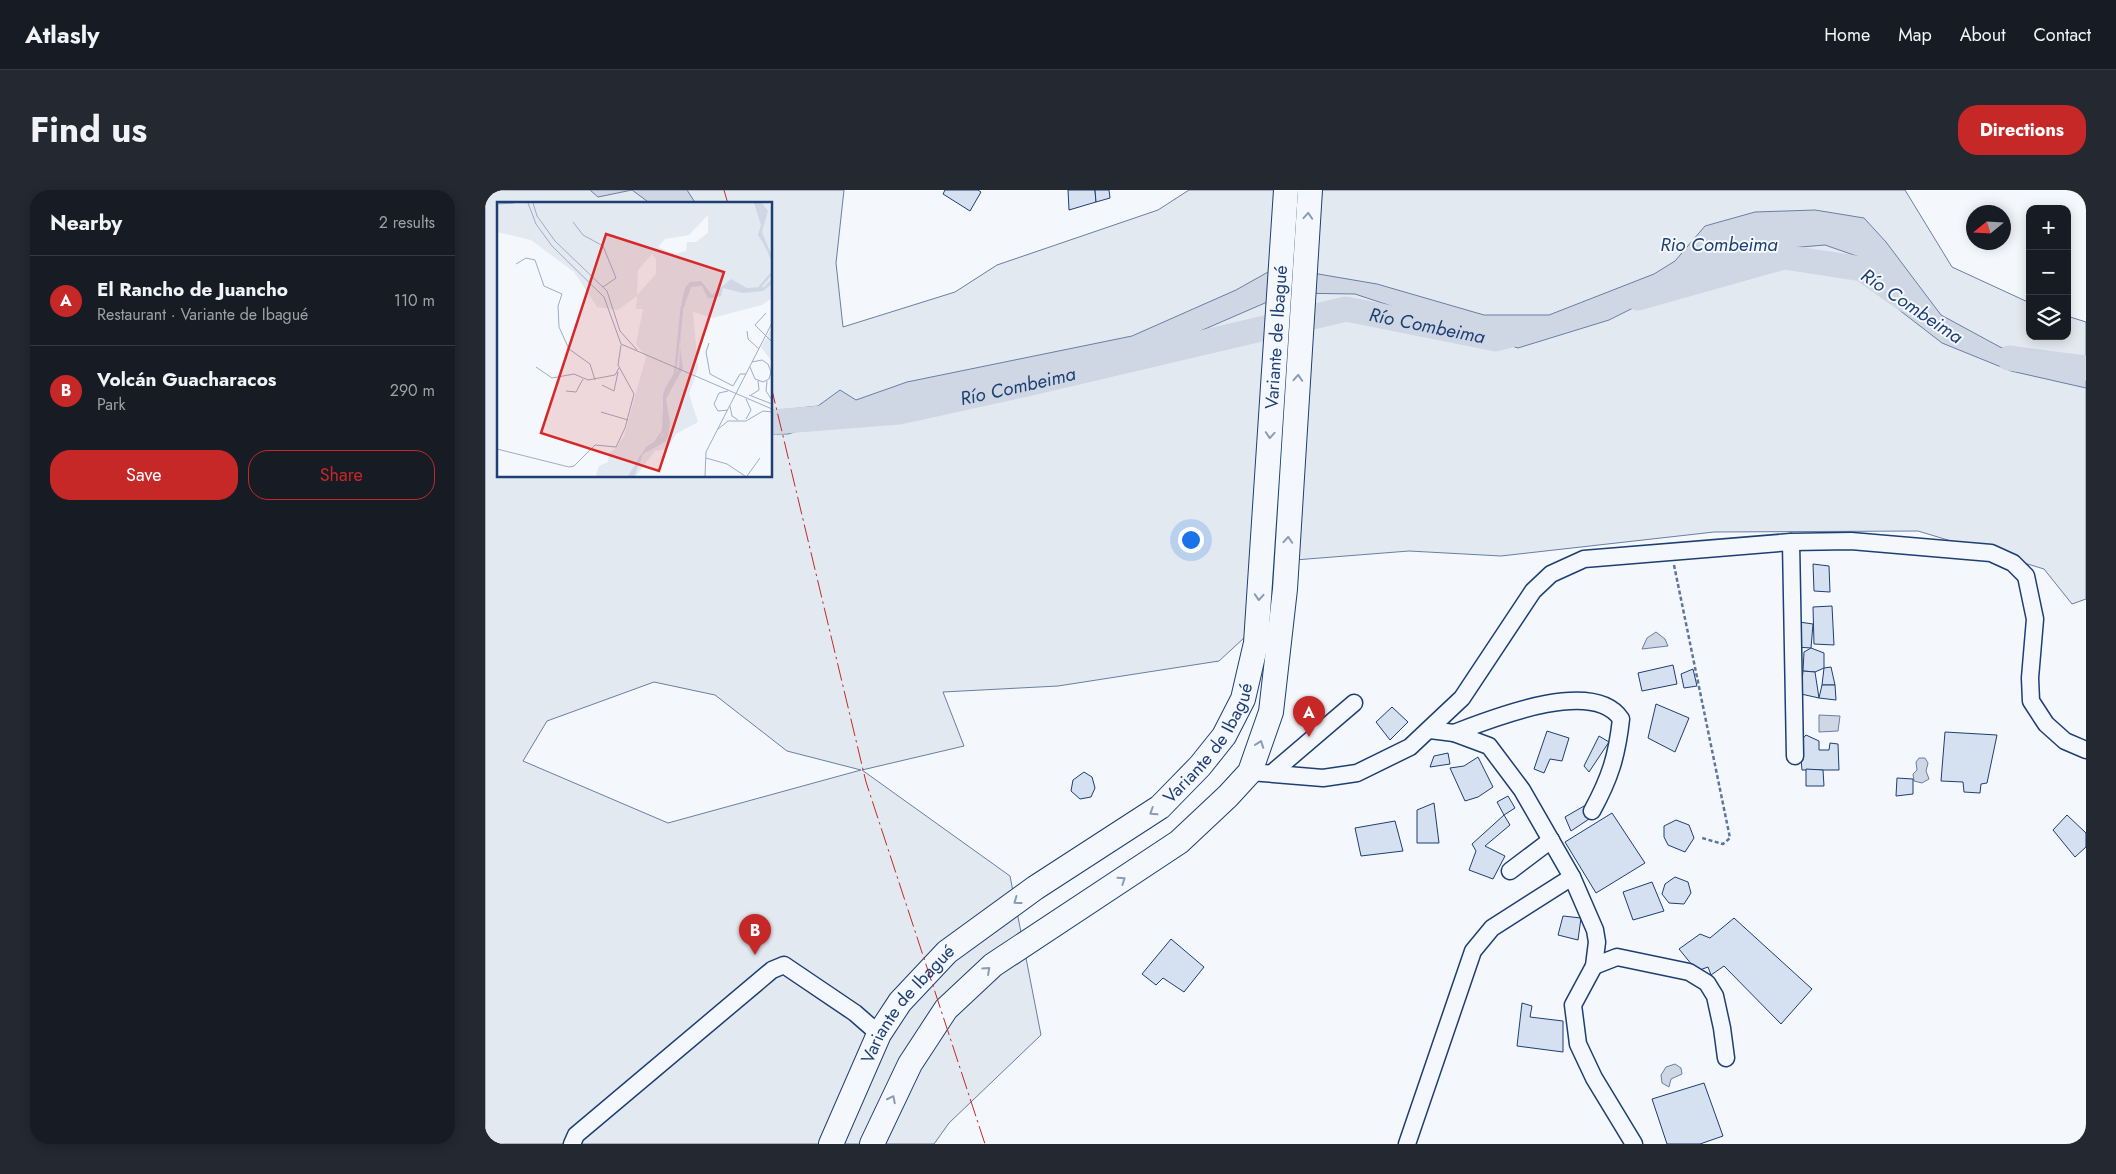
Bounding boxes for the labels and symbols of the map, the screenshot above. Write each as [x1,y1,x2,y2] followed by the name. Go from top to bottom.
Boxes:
[497,202,773,478] inset map
[1966,205,2011,250] north arrow
[1302,211,1313,219] one-way arrow
[1660,231,1778,258] water label: Rio Combeima
[1856,262,1969,350] water label: Río Combeima
[1259,264,1294,410] street label: Variante de Ibagué
[1367,300,1488,350] water label: Río Combeima
[957,359,1079,412] water label: Río Combeima
[1292,373,1303,381] one-way arrow
[1265,431,1276,439] one-way arrow
[1178,527,1204,553] your location
[1282,536,1293,544] one-way arrow
[1254,593,1265,601] one-way arrow
[1157,680,1259,809] street label: Variante de Ibagué
[1293,696,1325,737] pin: A
[1254,740,1264,749] one-way arrow
[1149,806,1159,815] one-way arrow
[1117,877,1126,886] one-way arrow
[1013,895,1023,904] one-way arrow
[739,914,771,955] pin: B
[855,938,960,1068] street label: Variante de Ibagué
[982,967,991,976] one-way arrow
[885,1096,895,1105] one-way arrow

